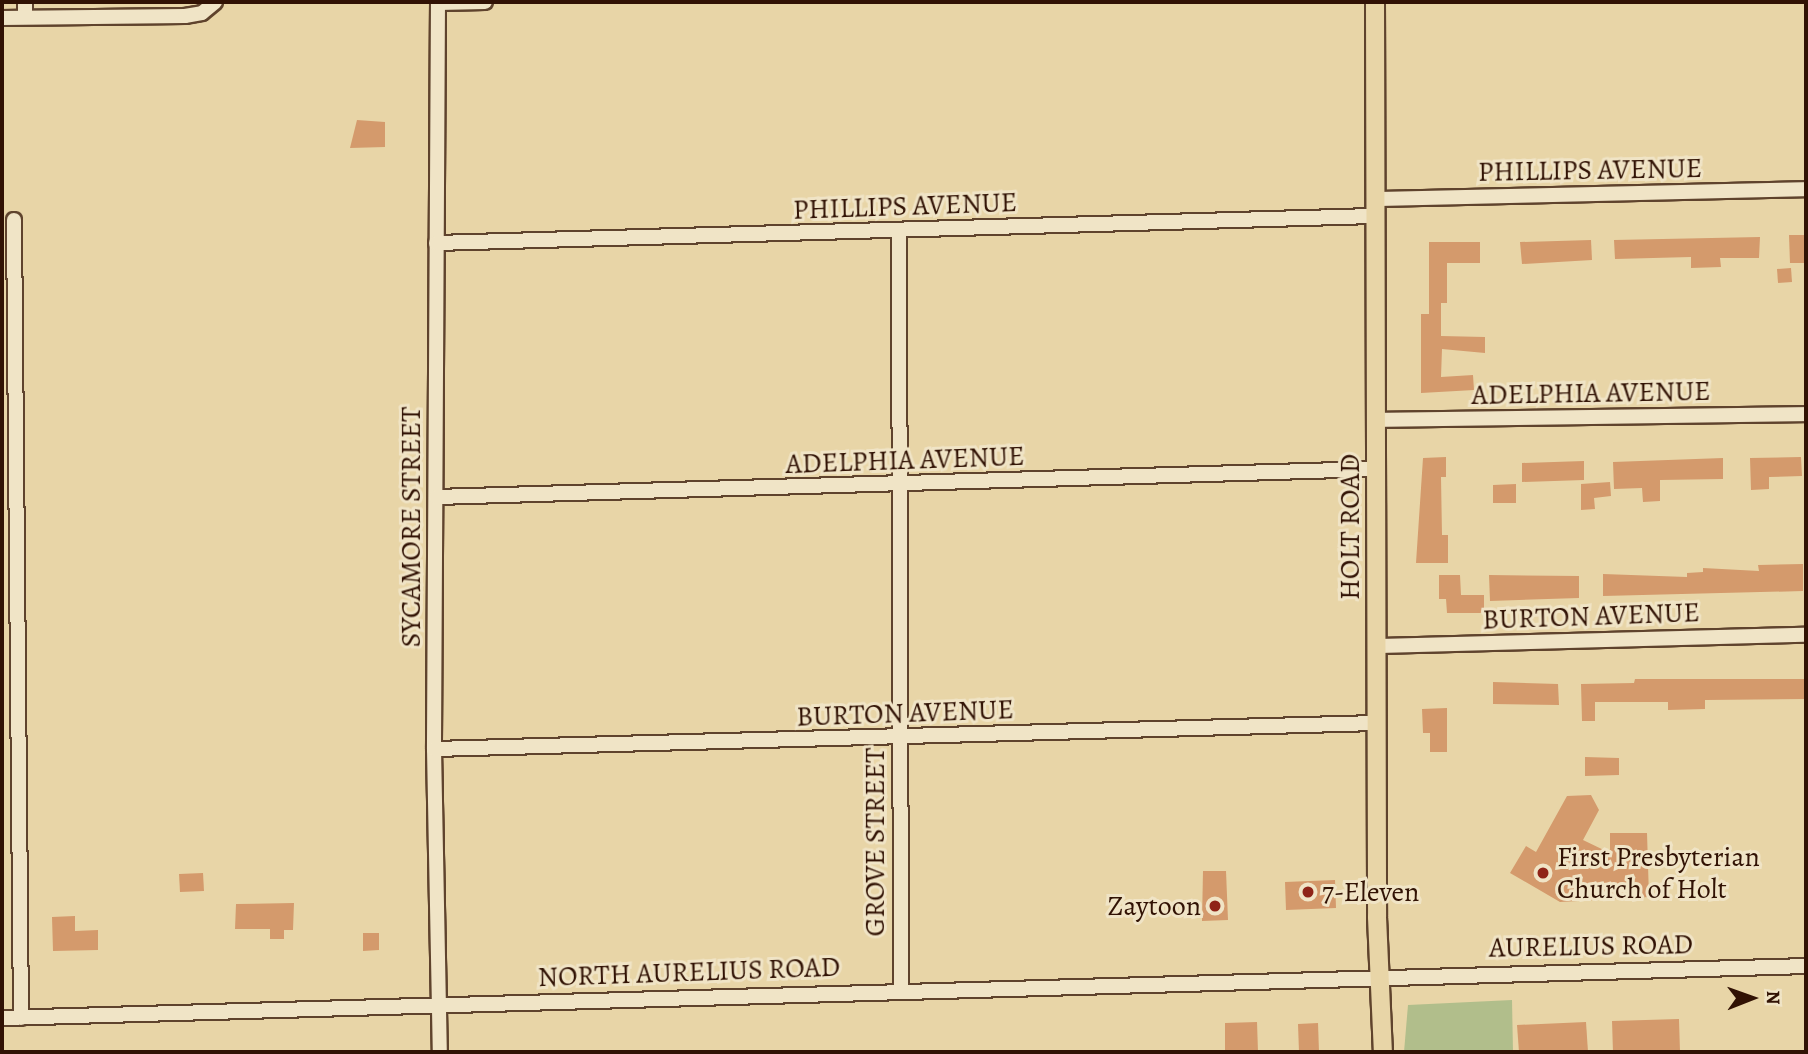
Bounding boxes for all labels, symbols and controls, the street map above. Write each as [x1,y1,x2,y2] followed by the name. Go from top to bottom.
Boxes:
[1478,151,1702,189] street label: PHILLIPS AVENUE
[792,185,1018,227] street label: PHILLIPS AVENUE
[1471,374,1711,412] street label: ADELPHIA AVENUE
[394,407,428,647] street label: SYCAMORE STREET
[785,439,1025,481] street label: ADELPHIA AVENUE
[1333,454,1367,600] street label: HOLT ROAD
[1482,595,1700,637] street label: BURTON AVENUE
[796,692,1014,734] street label: BURTON AVENUE
[858,748,892,936] street label: GROVE STREET
[1557,840,1760,906] place label: First Presbyterian Church of Holt
[1535,865,1551,881] marker: First Presbyterian Church of Holt
[1322,875,1419,909] place label: 7-Eleven
[1300,884,1316,900] marker: 7-Eleven
[1108,889,1201,923] place label: Zaytoon
[1207,898,1223,914] marker: Zaytoon
[1489,927,1693,965] street label: AURELIUS ROAD
[537,950,841,994] street label: NORTH AURELIUS ROAD
[1717,963,1787,1033] north arrow
[1760,990,1786,1005] text: N

